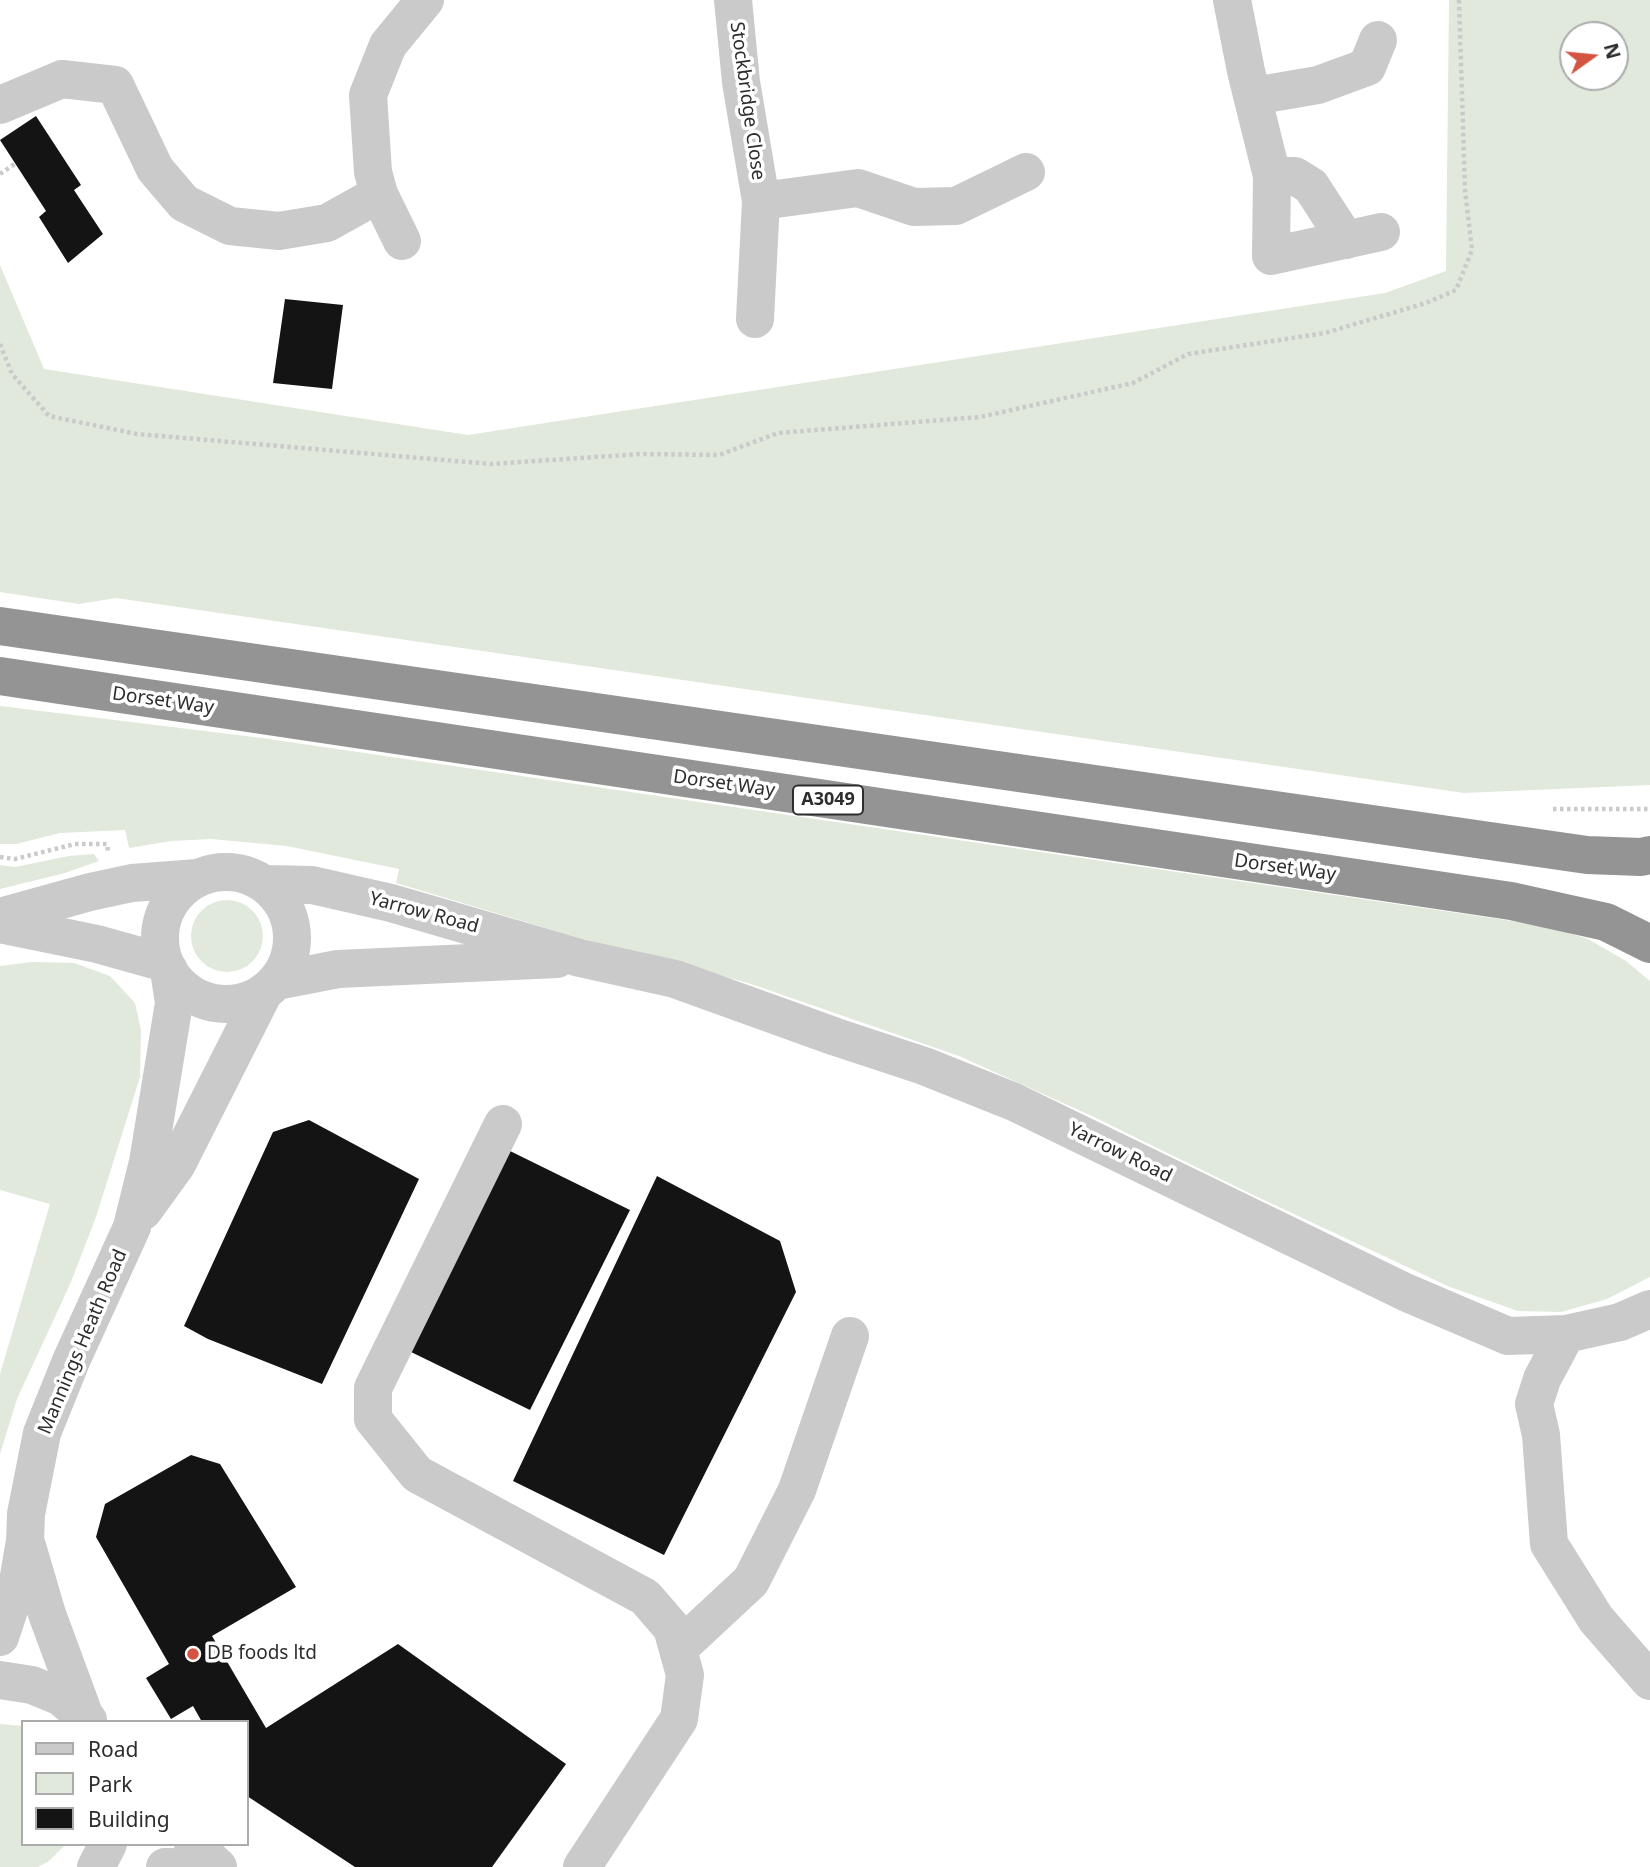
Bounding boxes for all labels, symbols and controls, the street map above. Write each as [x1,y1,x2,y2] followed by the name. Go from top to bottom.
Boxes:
[725,20,769,182] street label: Stockbridge Close
[1559,21,1629,91] north arrow
[1598,40,1627,62] text: N
[111,683,215,719] street label: Dorset Way
[672,766,776,802] street label: Dorset Way
[793,786,863,814] road number: A3049
[1233,850,1337,886] street label: Dorset Way
[367,887,481,939] street label: Yarrow Road
[1064,1118,1176,1188] street label: Yarrow Road
[34,1246,132,1438] street label: Mannings Heath Road
[207,1643,317,1665] place label: DB foods ltd
[185,1646,201,1662] marker: DB foods ltd
[21,1720,248,1846] legend
[88,1735,138,1763] text: Road
[88,1770,132,1798] text: Park
[88,1805,170,1833] text: Building

